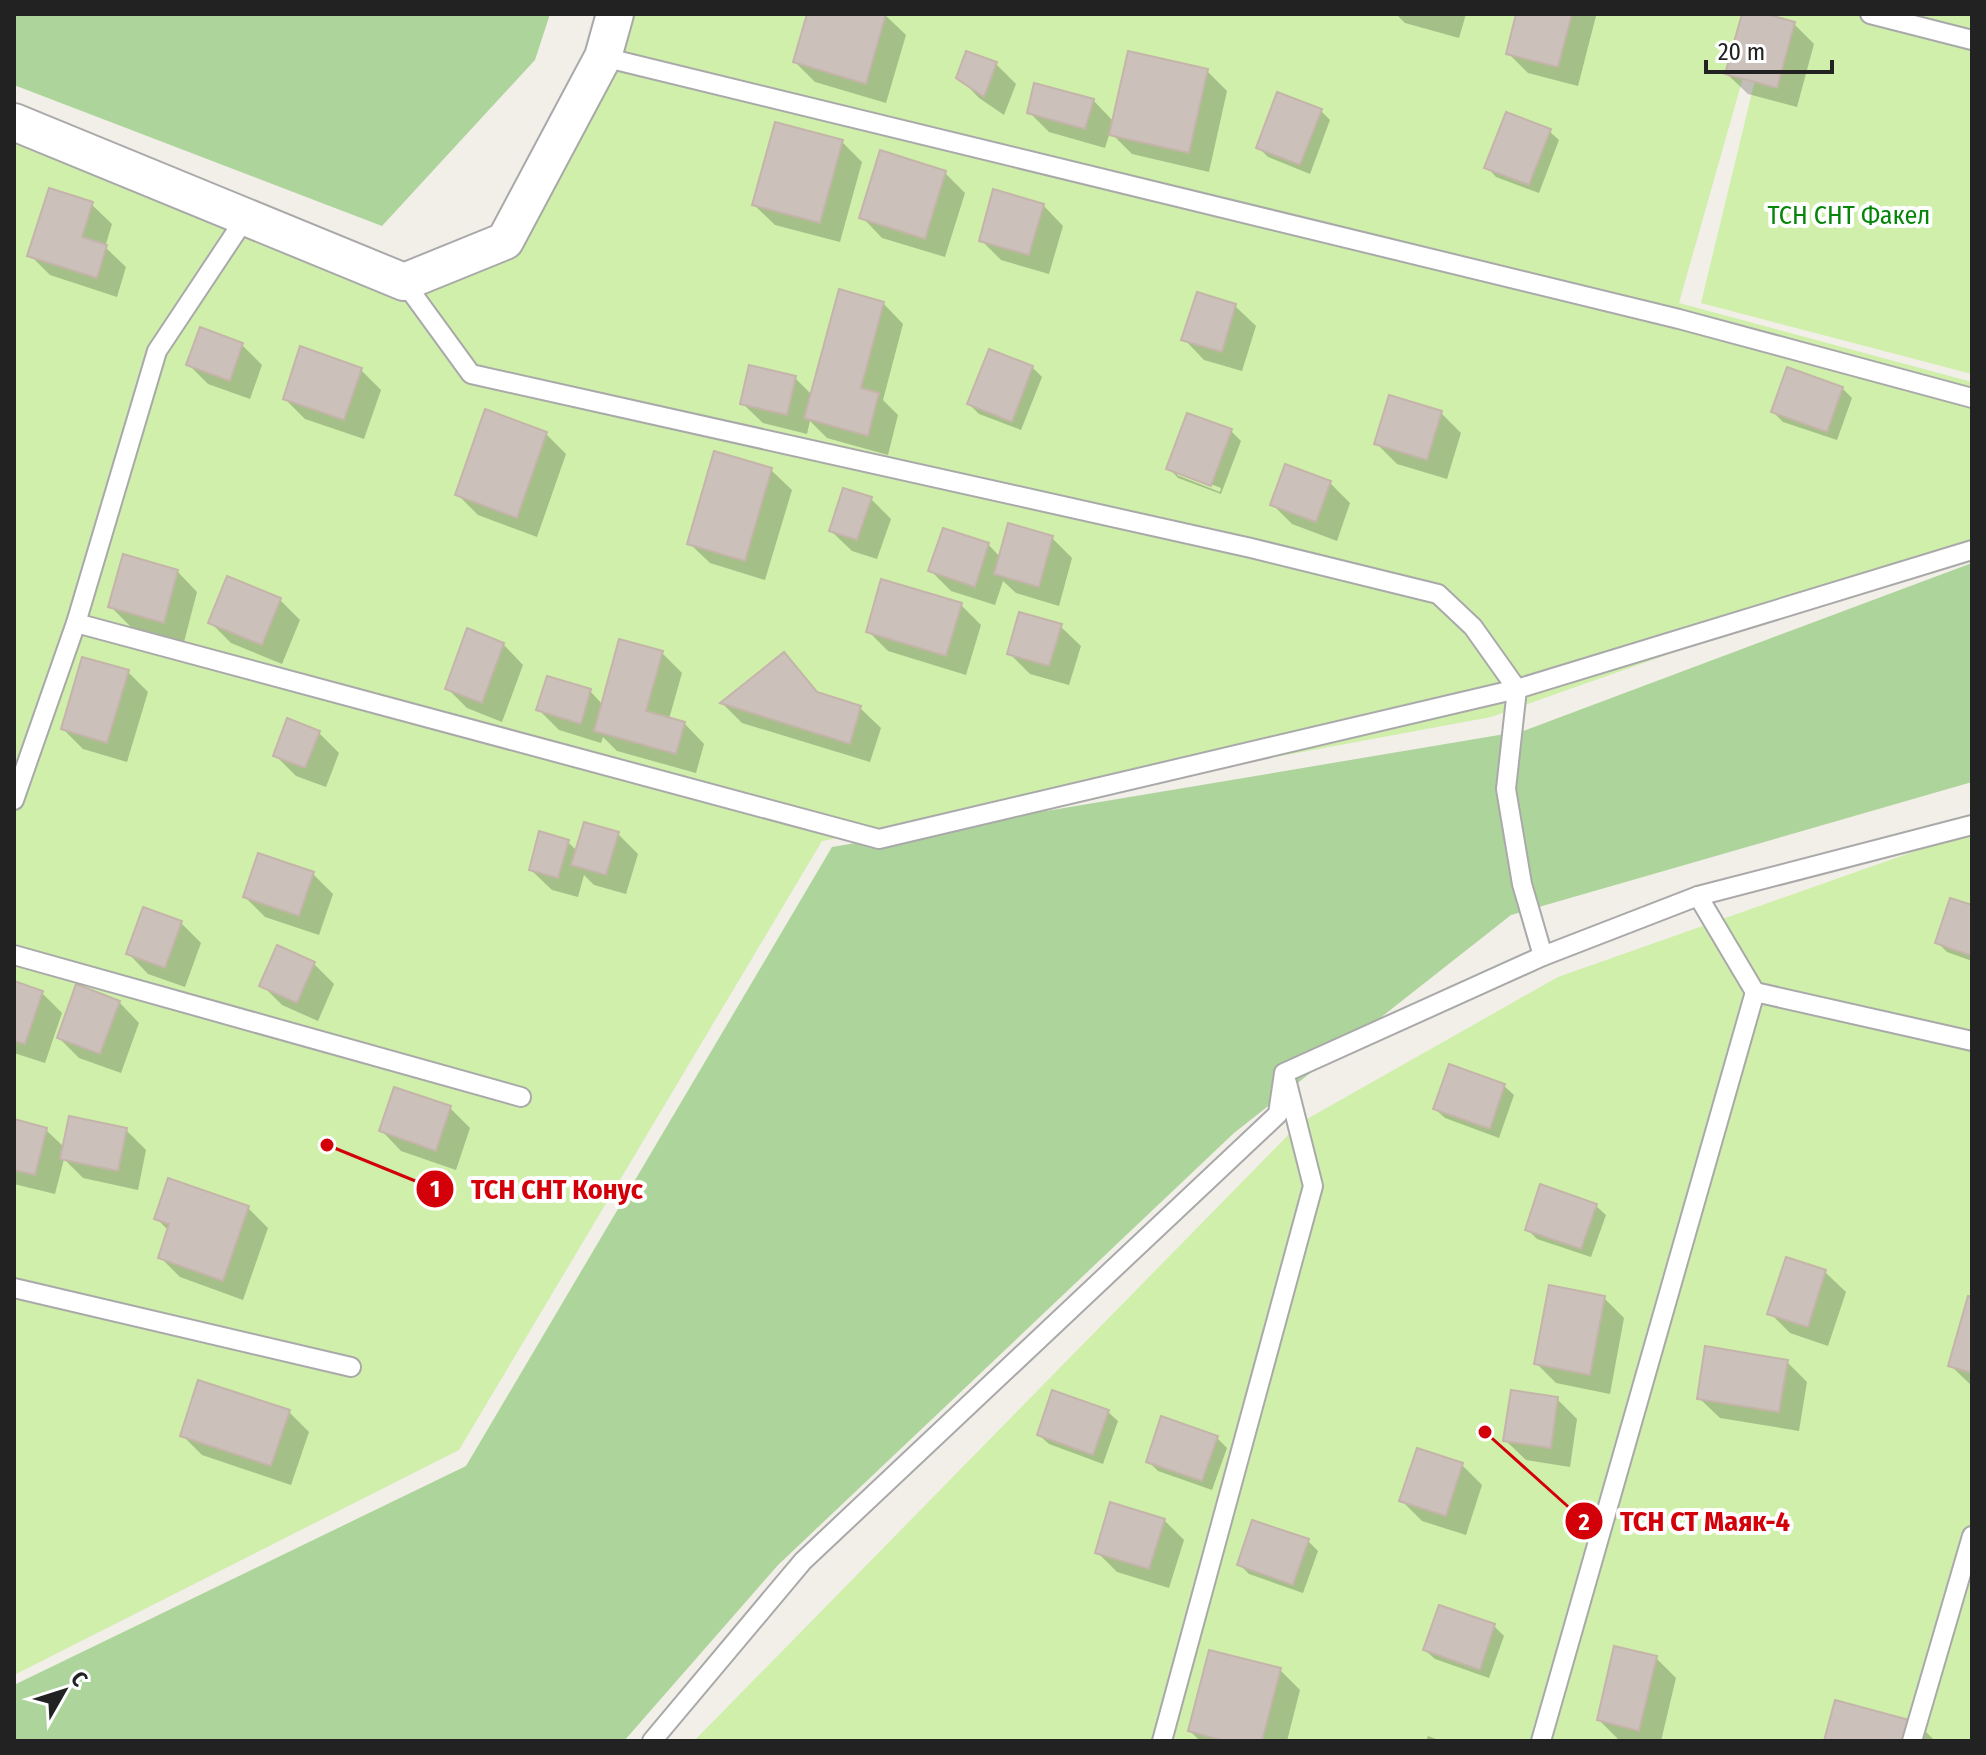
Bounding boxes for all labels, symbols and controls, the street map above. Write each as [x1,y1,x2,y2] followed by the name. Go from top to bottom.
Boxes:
[1706,24,1832,74] scale bar
[1718,38,1765,66] text: 20 m
[1768,200,1930,231] park label: ТСН СНТ Факел
[415,1163,659,1215] callout: ТСН СНТ Конус
[471,1173,644,1206] text: ТСН СНТ Конус
[430,1175,440,1203] text: 1
[1564,1495,1806,1547] callout: ТСН СТ Маяк-4
[1620,1505,1790,1538] text: ТСН СТ Маяк-4
[1577,1508,1590,1536] text: 2
[24,1651,104,1731] north arrow
[65,1666,94,1692] text: С

